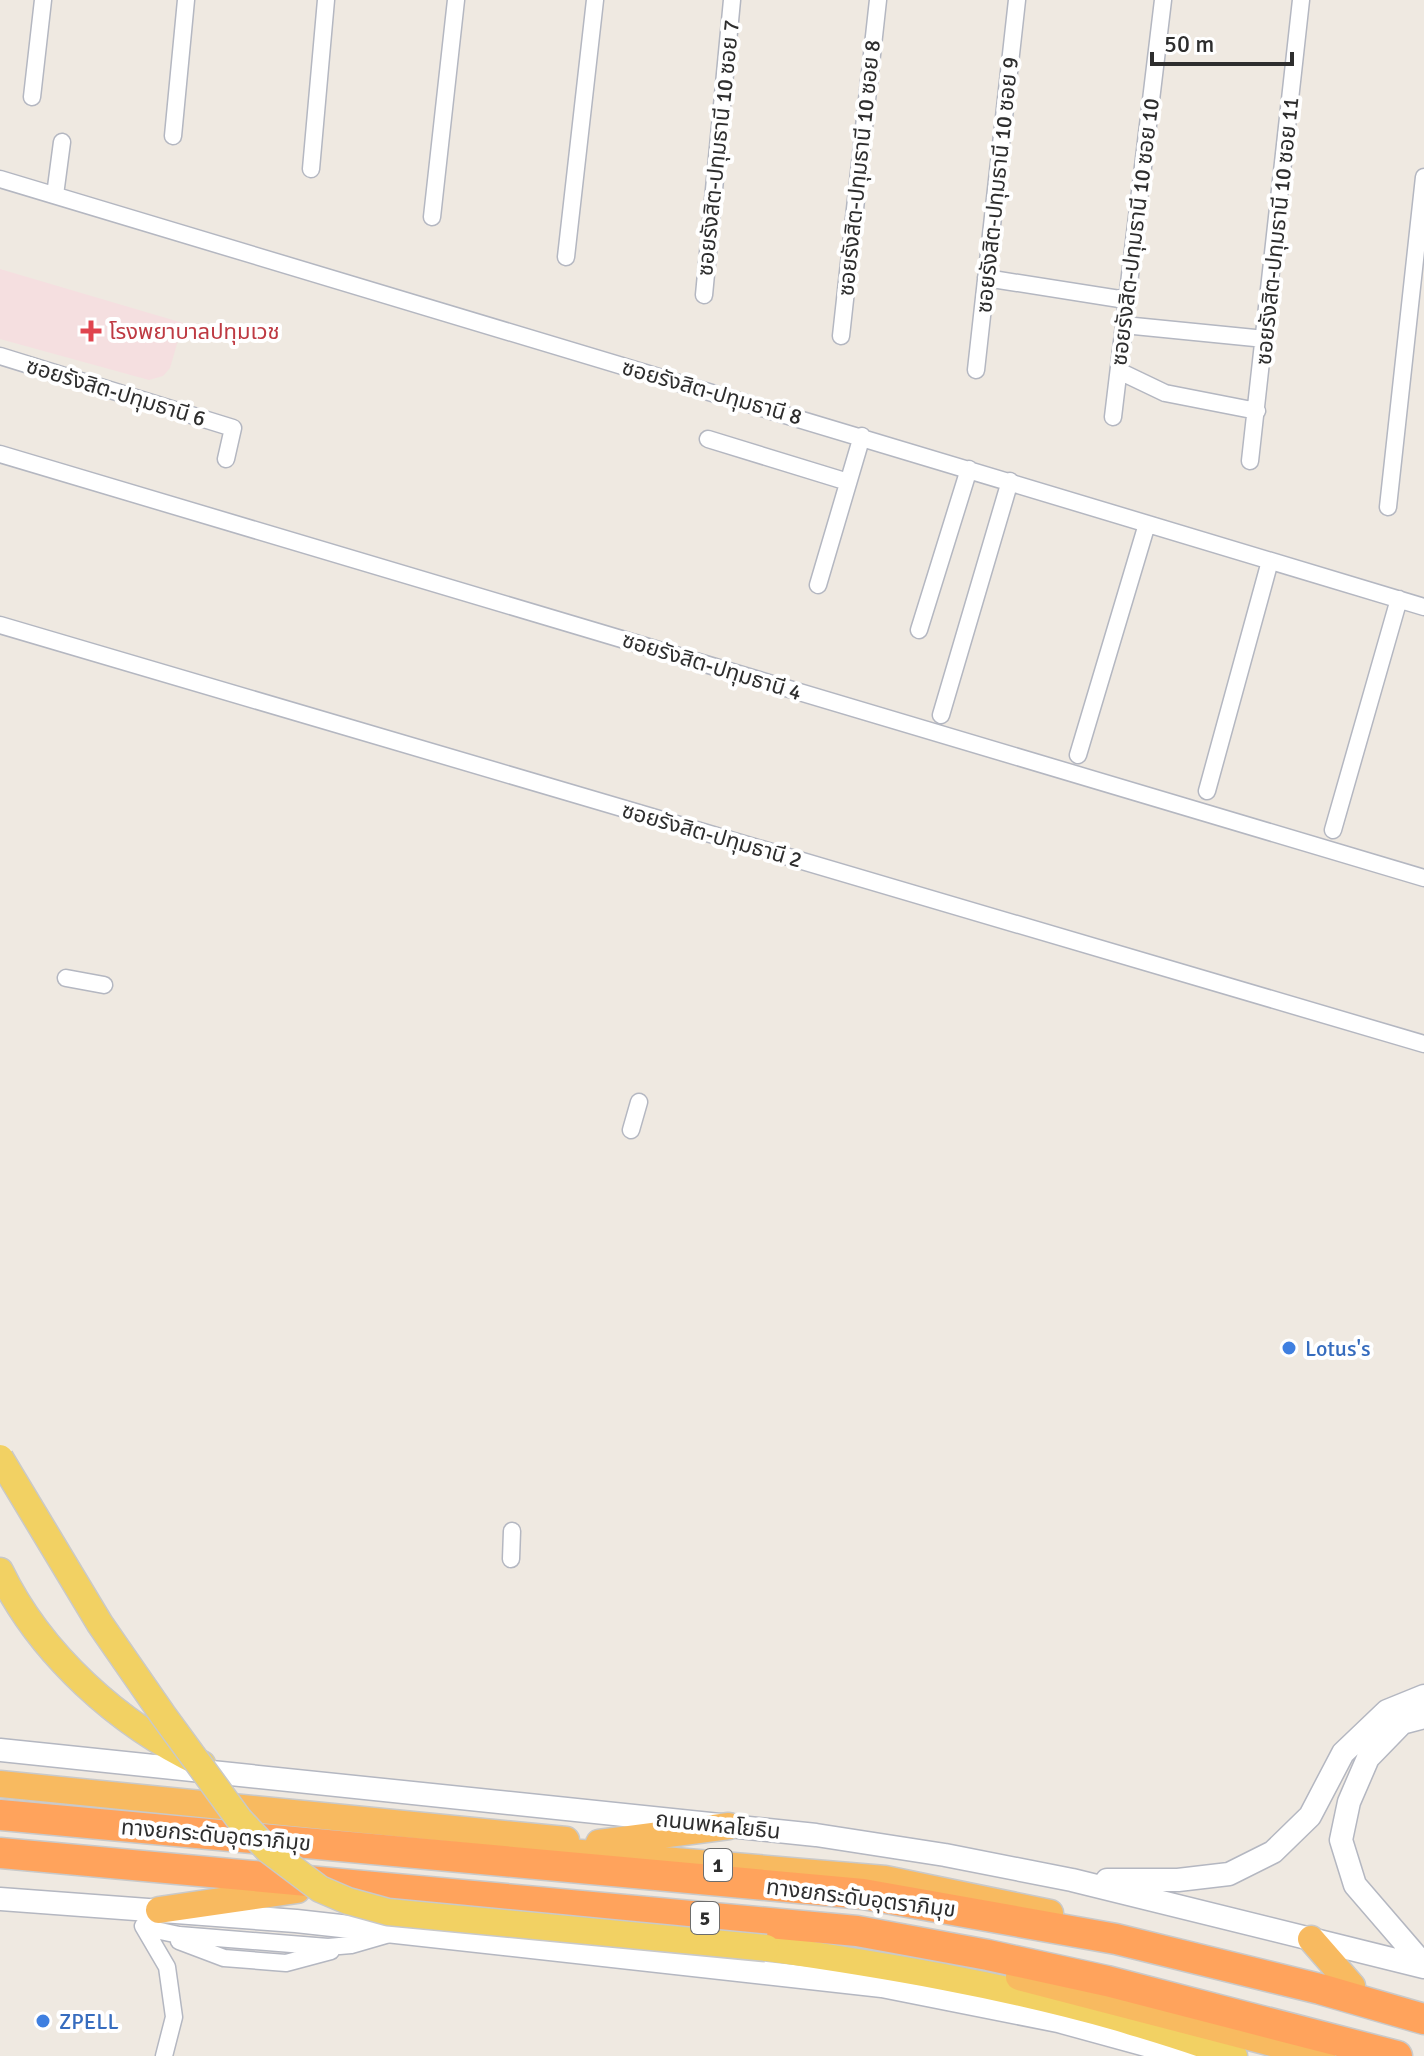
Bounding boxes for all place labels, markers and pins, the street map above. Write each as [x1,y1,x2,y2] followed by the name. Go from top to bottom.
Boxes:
[109,318,280,345] place label: โรงพยาบาลปทุมเวช
[80,320,102,342] marker: โรงพยาบาลปทุมเวช
[1305,1335,1371,1362] place label: Lotus's
[1280,1339,1298,1357] marker: Lotus's
[59,2008,119,2035] place label: ZPELL
[34,2012,52,2030] marker: ZPELL

